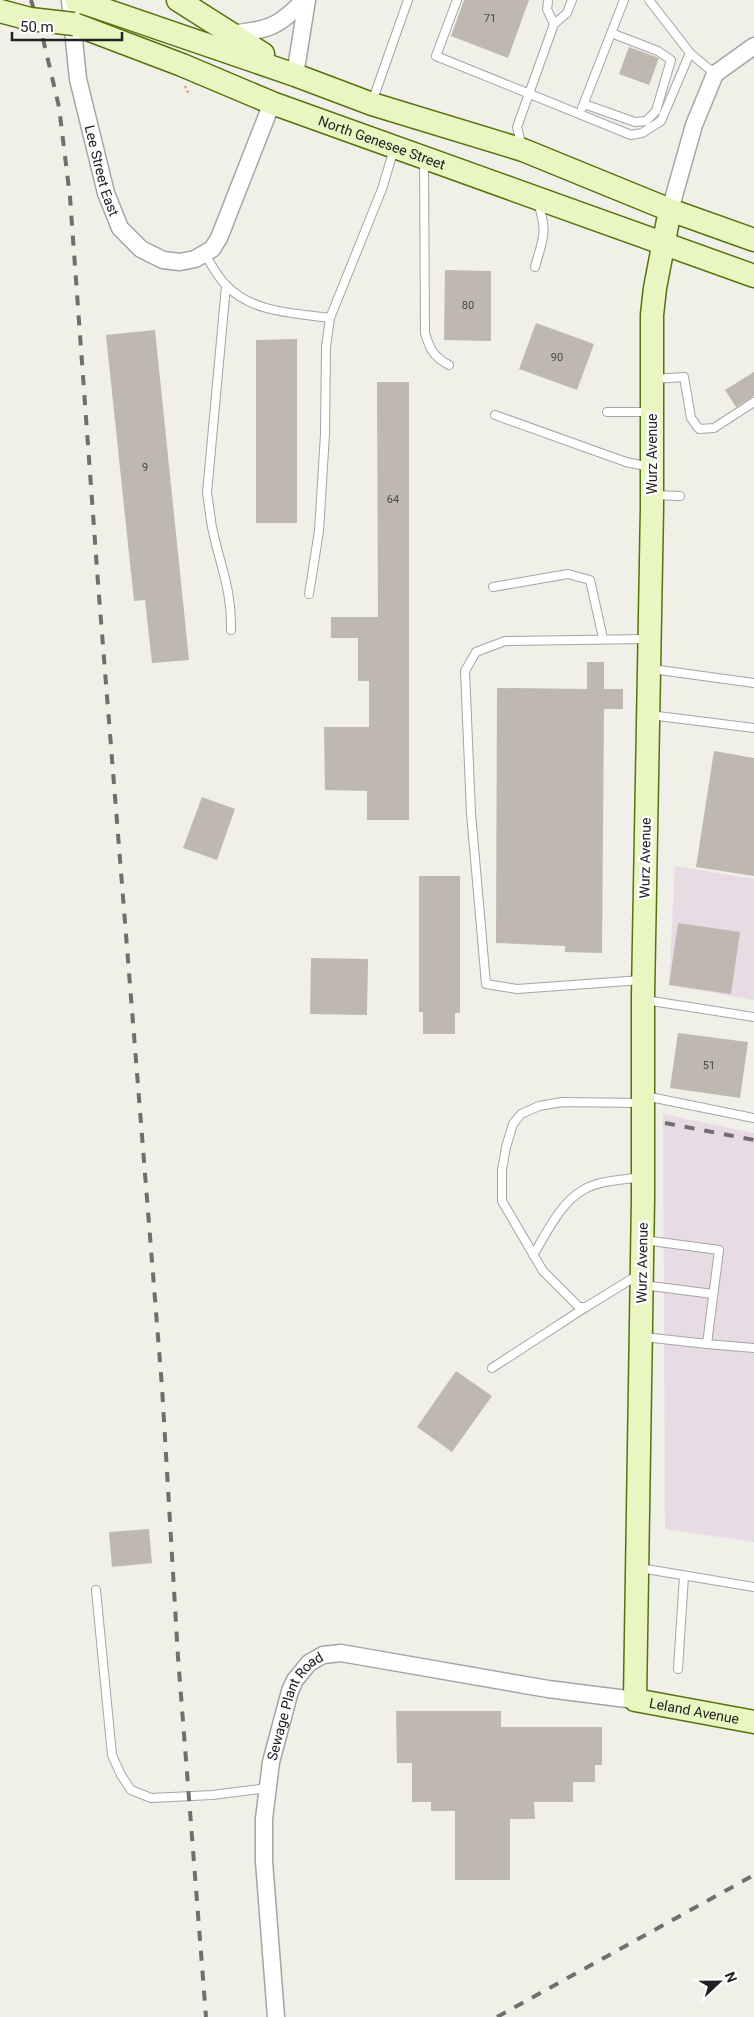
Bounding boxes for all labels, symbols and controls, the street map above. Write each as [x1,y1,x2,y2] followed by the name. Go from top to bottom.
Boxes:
[12,10,122,42] scale bar
[484,12,496,25] house number: 71
[20,18,54,36] text: 50 m
[316,112,448,173] street label: North Genesee Street
[82,123,123,219] street label: Lee Street East
[462,299,474,312] house number: 80
[551,351,563,364] house number: 90
[644,414,660,494] street label: Wurz Avenue
[142,461,148,474] house number: 9
[387,493,399,506] house number: 64
[636,817,654,899] street label: Wurz Avenue
[703,1059,715,1072] house number: 51
[633,1222,651,1304] street label: Wurz Avenue
[264,1649,326,1762] street label: Sewage Plant Road
[648,1695,740,1727] street label: Leland Avenue
[694,1957,744,2007] north arrow
[722,1970,740,1985] text: N

